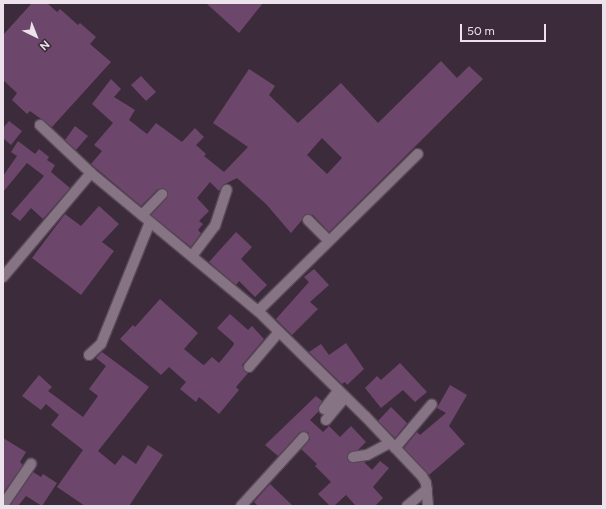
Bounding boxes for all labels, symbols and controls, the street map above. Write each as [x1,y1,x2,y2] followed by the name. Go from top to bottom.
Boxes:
[16,16,56,56] north arrow
[462,16,548,42] scale bar
[467,24,495,38] text: 50 m
[37,37,52,53] text: N

